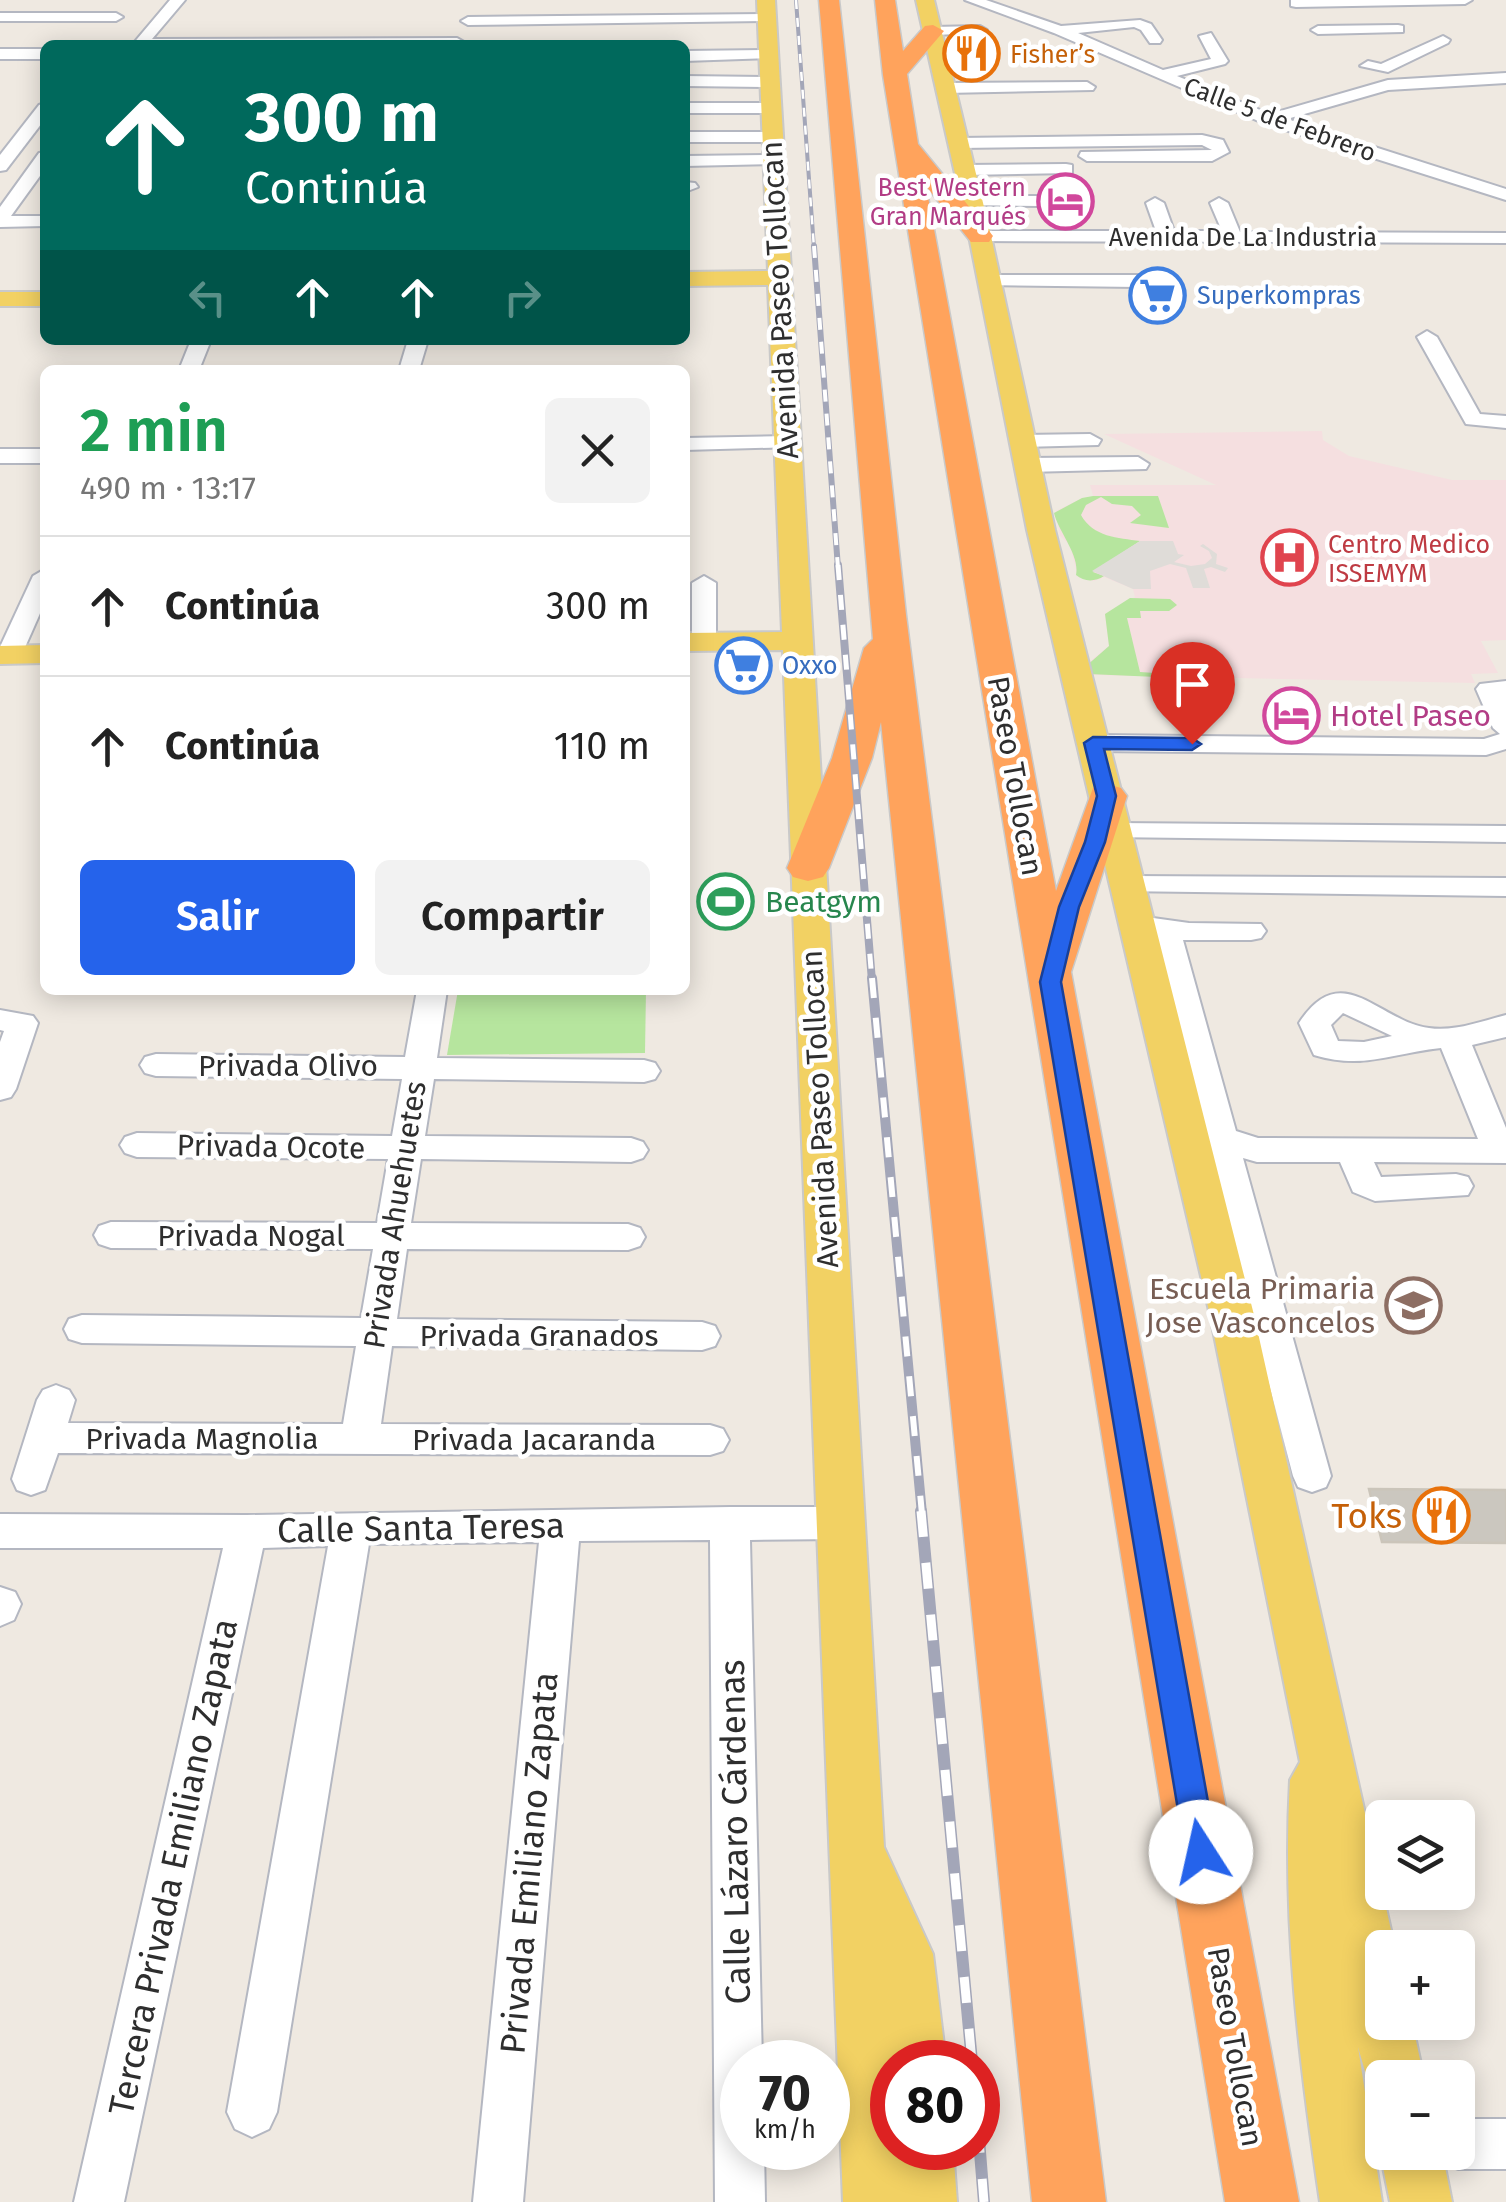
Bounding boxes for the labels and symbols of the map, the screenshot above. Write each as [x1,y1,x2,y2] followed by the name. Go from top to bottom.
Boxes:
[941,24,1001,84] restaurant icon: Fisher’s
[1010,40,1095,70] place label: Fisher’s
[1180,71,1380,169] street label: Calle 5 de Febrero
[754,140,806,460] street label: Avenida Paseo Tollocan
[1035,171,1095,231] hotel icon: Best Western Gran Marqués
[870,173,1026,232] place label: Best Western Gran Marqués
[1109,223,1377,253] street label: Avenida De La Industria
[1128,265,1188,325] supermarket icon: Superkompras
[1197,281,1361,311] place label: Superkompras
[1259,528,1319,588] hospital icon: Centro Medico ISSEMYM
[1328,530,1490,589] place label: Centro Medico ISSEMYM
[713,635,773,695] supermarket icon: Oxxo
[1150,642,1235,745] pin
[782,651,838,681] place label: Oxxo
[980,673,1050,879] street label: Paseo Tollocan
[1261,686,1321,746] hotel icon: Hotel Paseo
[1330,698,1491,734] place label: Hotel Paseo
[696,872,756,932] sports icon: Beatgym
[765,884,882,920] place label: Beatgym
[794,949,846,1269] street label: Avenida Paseo Tollocan
[198,1048,378,1084] street label: Privada Olivo
[356,1079,434,1351] street label: Privada Ahuehuetes
[176,1127,366,1167] street label: Privada Ocote
[157,1218,345,1254] street label: Privada Nogal
[1145,1271,1375,1341] place label: Escuela Primaria Jose Vasconcelos
[1384,1276,1444,1336] school or university icon: Escuela Primaria Jose Vasconcelos
[420,1318,658,1354] street label: Privada Granados
[85,1421,319,1457] street label: Privada Magnolia
[412,1422,656,1458] street label: Privada Jacaranda
[1411,1486,1471,1546] restaurant icon: Toks
[1331,1495,1402,1537] place label: Toks
[277,1504,565,1552] street label: Calle Santa Teresa
[100,1615,246,2119] street label: Tercera Privada Emiliano Zapata
[711,1659,759,2005] street label: Calle Lázaro Cárdenas
[491,1670,567,2056] street label: Privada Emiliano Zapata
[1149,1800,1253,1904] position arrow
[1200,1944,1270,2150] street label: Paseo Tollocan
[870,2040,1000,2170] speed limit sign: 80

